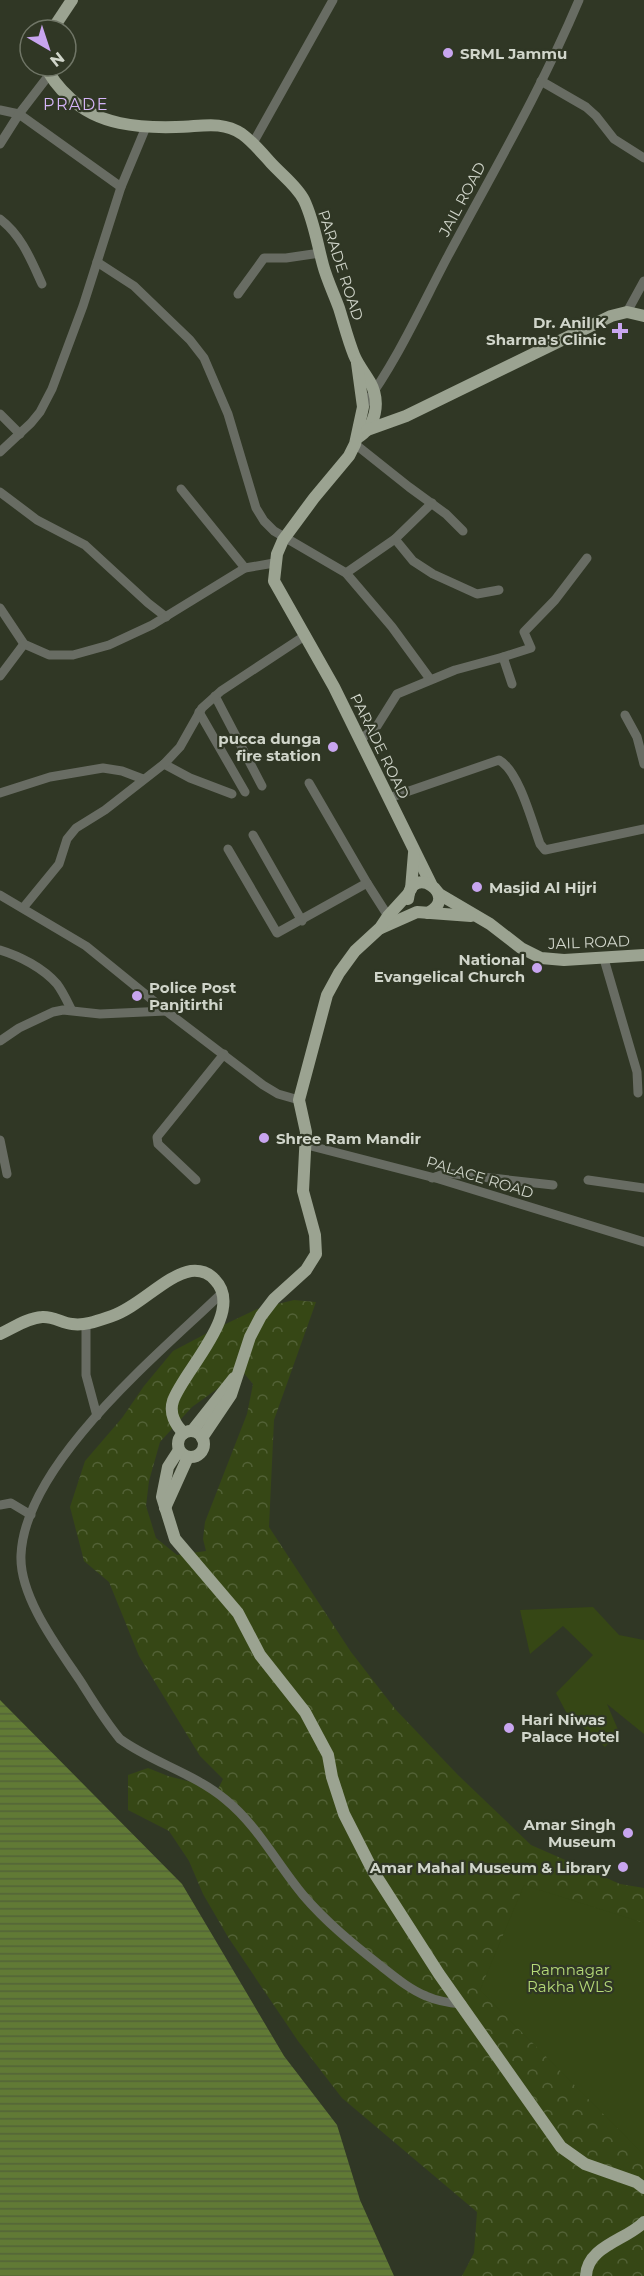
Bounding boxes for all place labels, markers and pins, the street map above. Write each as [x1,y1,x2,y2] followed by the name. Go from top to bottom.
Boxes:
[460,44,567,63] place label: SRML Jammu
[441,46,455,60] marker: SRML Jammu
[486,313,607,349] place label: Dr. Anil K Sharma's Clinic
[611,322,629,340] marker: Dr. Anil K Sharma's Clinic
[218,729,321,765] place label: pucca dunga fire station
[326,740,340,754] marker: pucca dunga fire station
[489,878,597,897] place label: Masjid Al Hijri
[470,880,484,894] marker: Masjid Al Hijri
[374,950,525,986] place label: National Evangelical Church
[530,961,544,975] marker: National Evangelical Church
[149,978,237,1014] place label: Police Post Panjtirthi
[130,989,144,1003] marker: Police Post Panjtirthi
[276,1129,422,1148] place label: Shree Ram Mandir
[257,1131,271,1145] marker: Shree Ram Mandir
[521,1710,620,1746] place label: Hari Niwas Palace Hotel
[502,1721,516,1735] marker: Hari Niwas Palace Hotel
[522,1815,616,1851] place label: Amar Singh Museum
[621,1826,635,1840] marker: Amar Singh Museum
[369,1858,612,1877] place label: Amar Mahal Museum & Library
[616,1860,630,1874] marker: Amar Mahal Museum & Library

